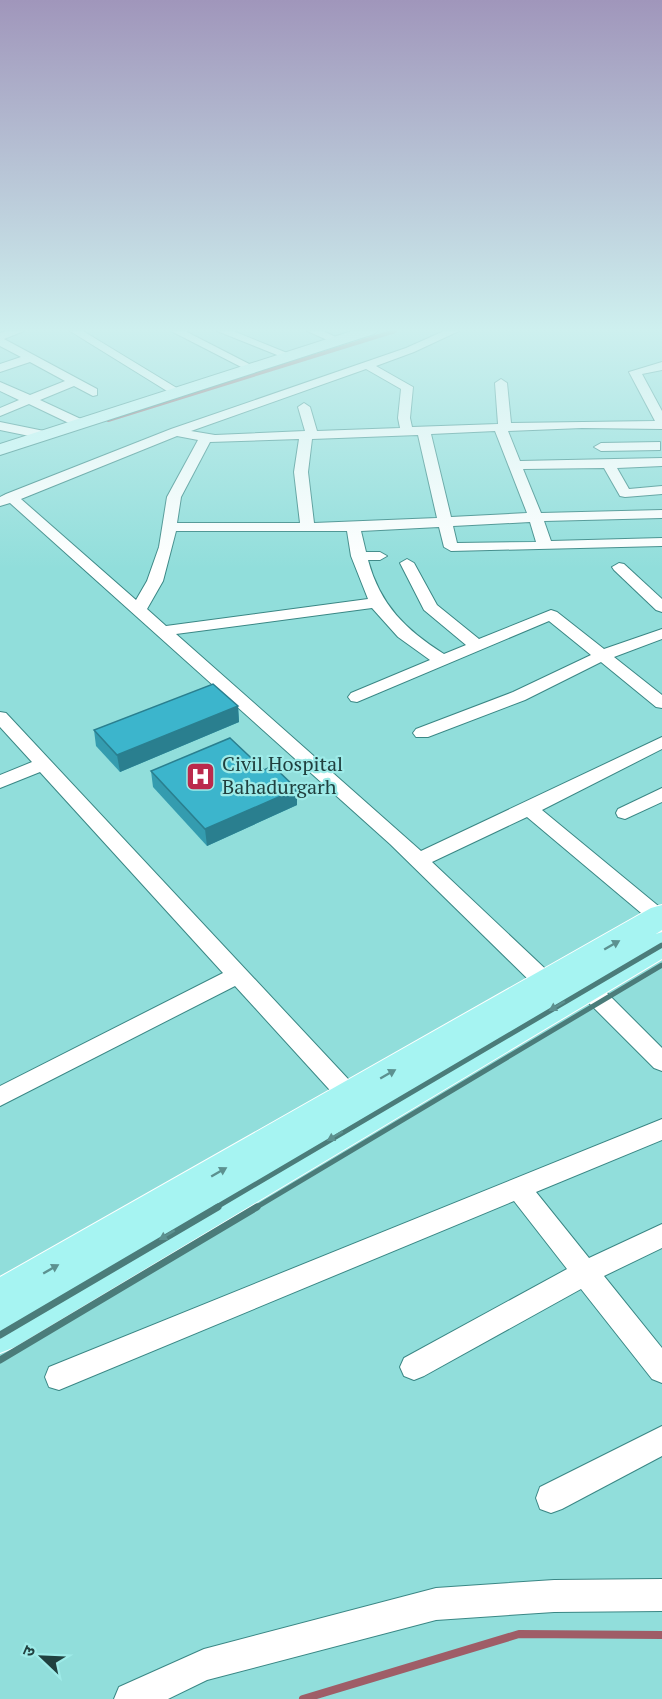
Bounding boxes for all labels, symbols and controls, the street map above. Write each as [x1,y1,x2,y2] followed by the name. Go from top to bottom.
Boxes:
[222,750,343,800] place label: Civil Hospital Bahadurgarh
[185,760,217,792] hospital icon: Civil Hospital Bahadurgarh
[604,940,621,950] one-way arrow
[549,1000,565,1011] one-way arrow
[380,1069,397,1079] one-way arrow
[327,1130,343,1141] one-way arrow
[211,1167,228,1177] one-way arrow
[158,1230,175,1240] one-way arrow
[43,1264,59,1275] one-way arrow
[12,1627,72,1687] north arrow
[16,1642,40,1660] text: उ

